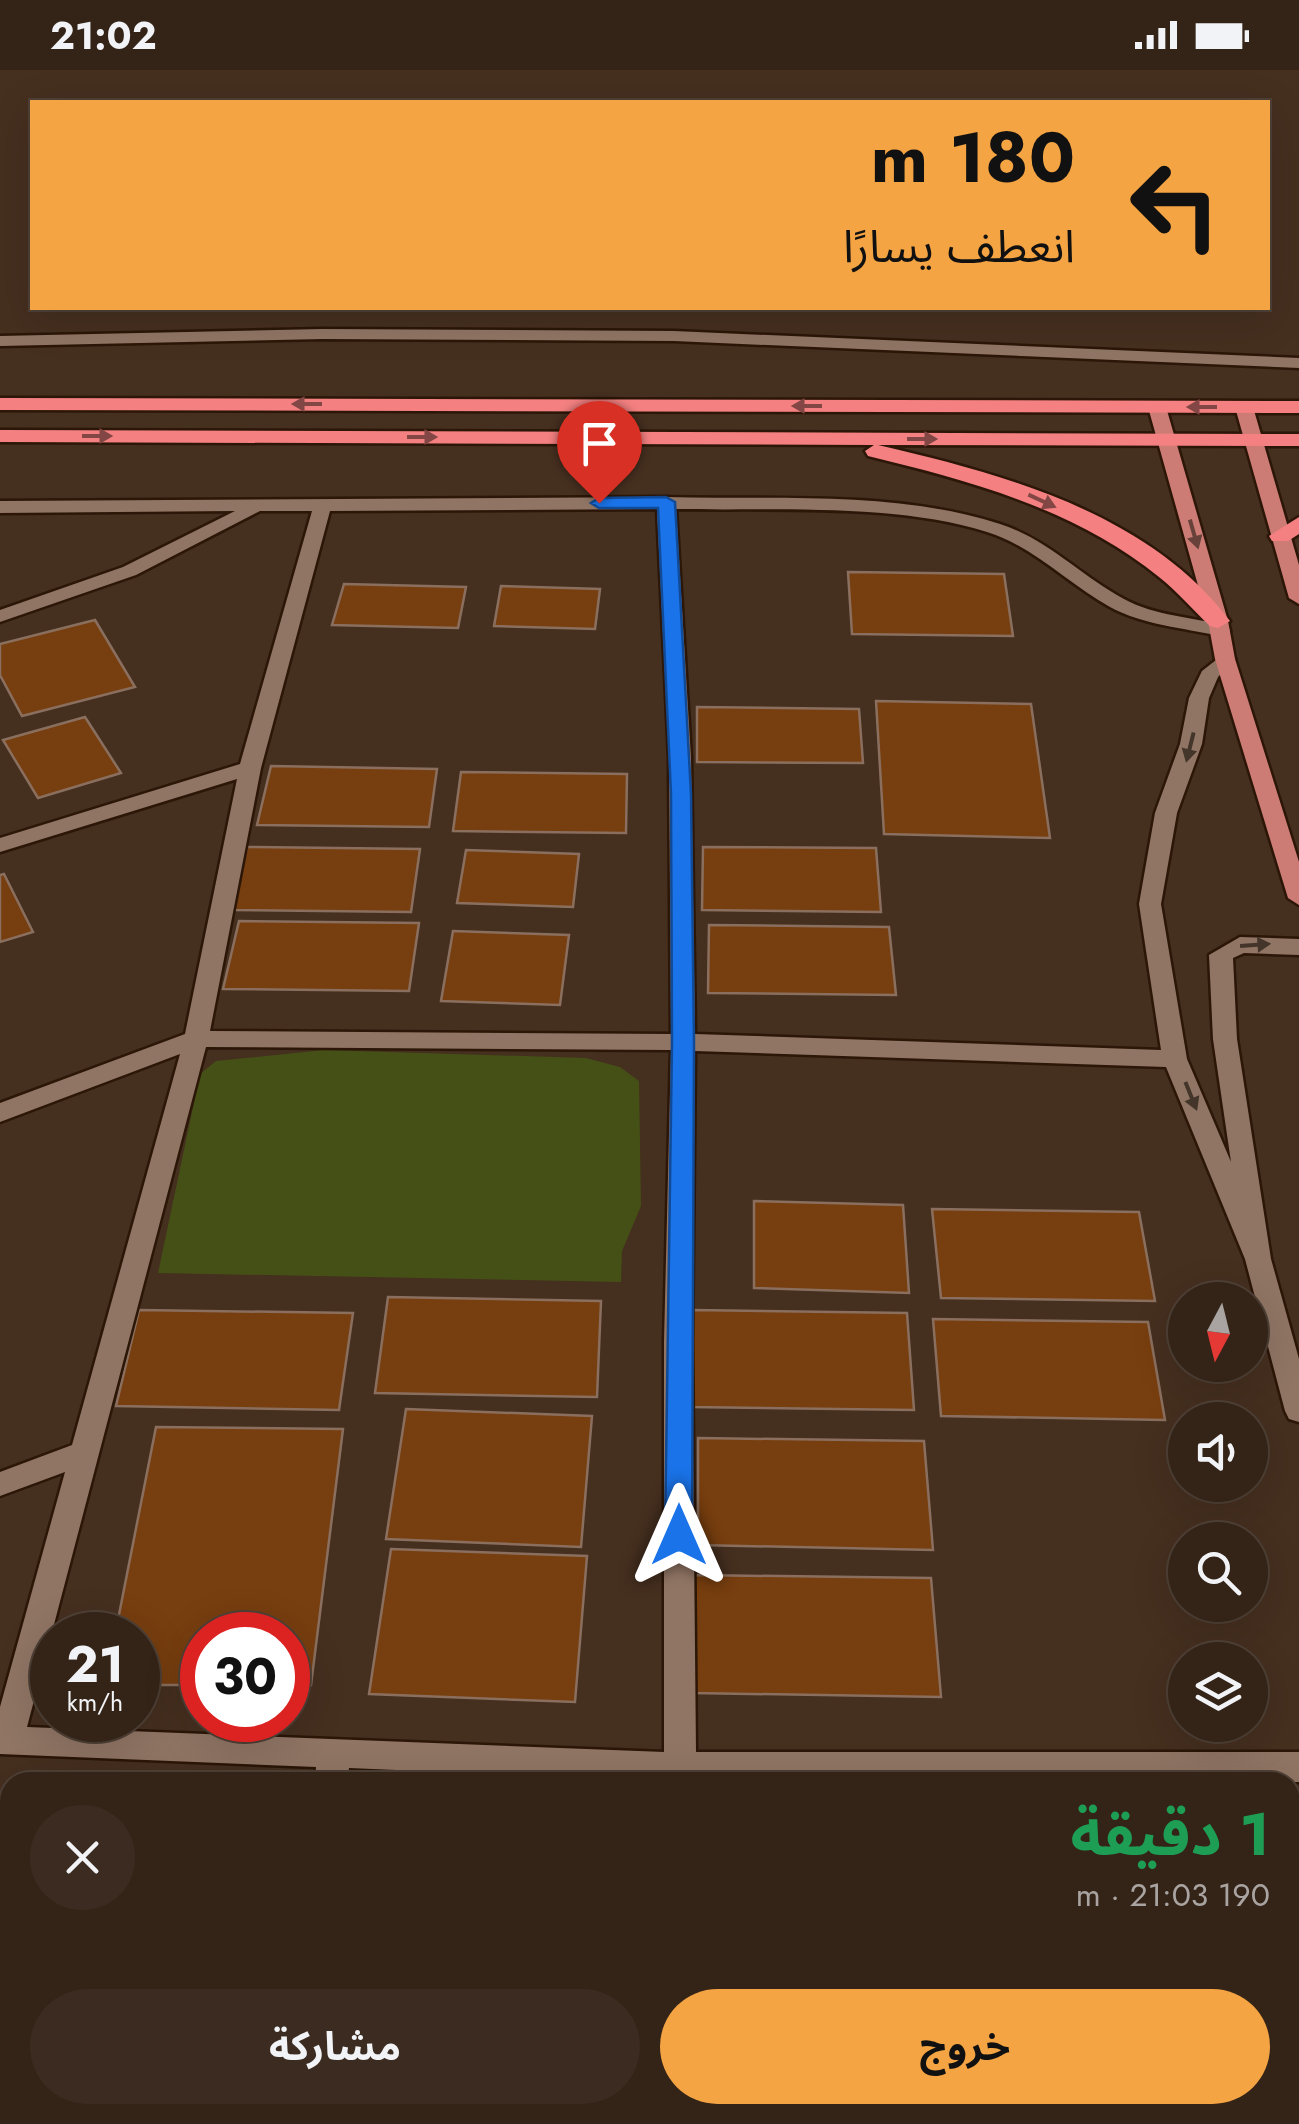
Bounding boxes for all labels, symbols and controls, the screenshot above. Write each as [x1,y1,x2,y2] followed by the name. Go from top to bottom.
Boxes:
[50,8,157,63] text: 21:02
[871,107,1075,208] text: 180 m
[1110,140,1240,270] icon: left
[843,214,1075,279] text: انعطف يسارًا
[290,396,322,412] one-way arrow
[790,398,822,414] one-way arrow
[1185,399,1217,415] one-way arrow
[557,401,642,504] pin
[572,416,627,471] icon: arrive
[82,428,114,444] one-way arrow
[407,429,439,445] one-way arrow
[907,431,939,447] one-way arrow
[1028,493,1057,509] one-way arrow
[1186,519,1202,550] one-way arrow
[1181,732,1197,763] one-way arrow
[1239,937,1271,953] one-way arrow
[1183,1081,1199,1111] one-way arrow
[1168,1282,1268,1382] north arrow
[1168,1282,1268,1742] map controls
[1168,1402,1268,1502] button: sound
[627,1483,731,1587] position arrow
[1168,1522,1268,1622] button: search
[180,1612,310,1742] speed limit sign: 30
[66,1628,124,1701] text: 21
[1168,1642,1268,1742] button: layers
[67,1684,123,1720] text: km/h
[1070,1791,1270,1878] text: 1 دقيقة
[30,1805,135,1910] button: close
[1076,1872,1270,1918] text: 190 m · 21:03
[30,1989,640,2104] button: مشاركة
[660,1989,1270,2104] button: خروج

